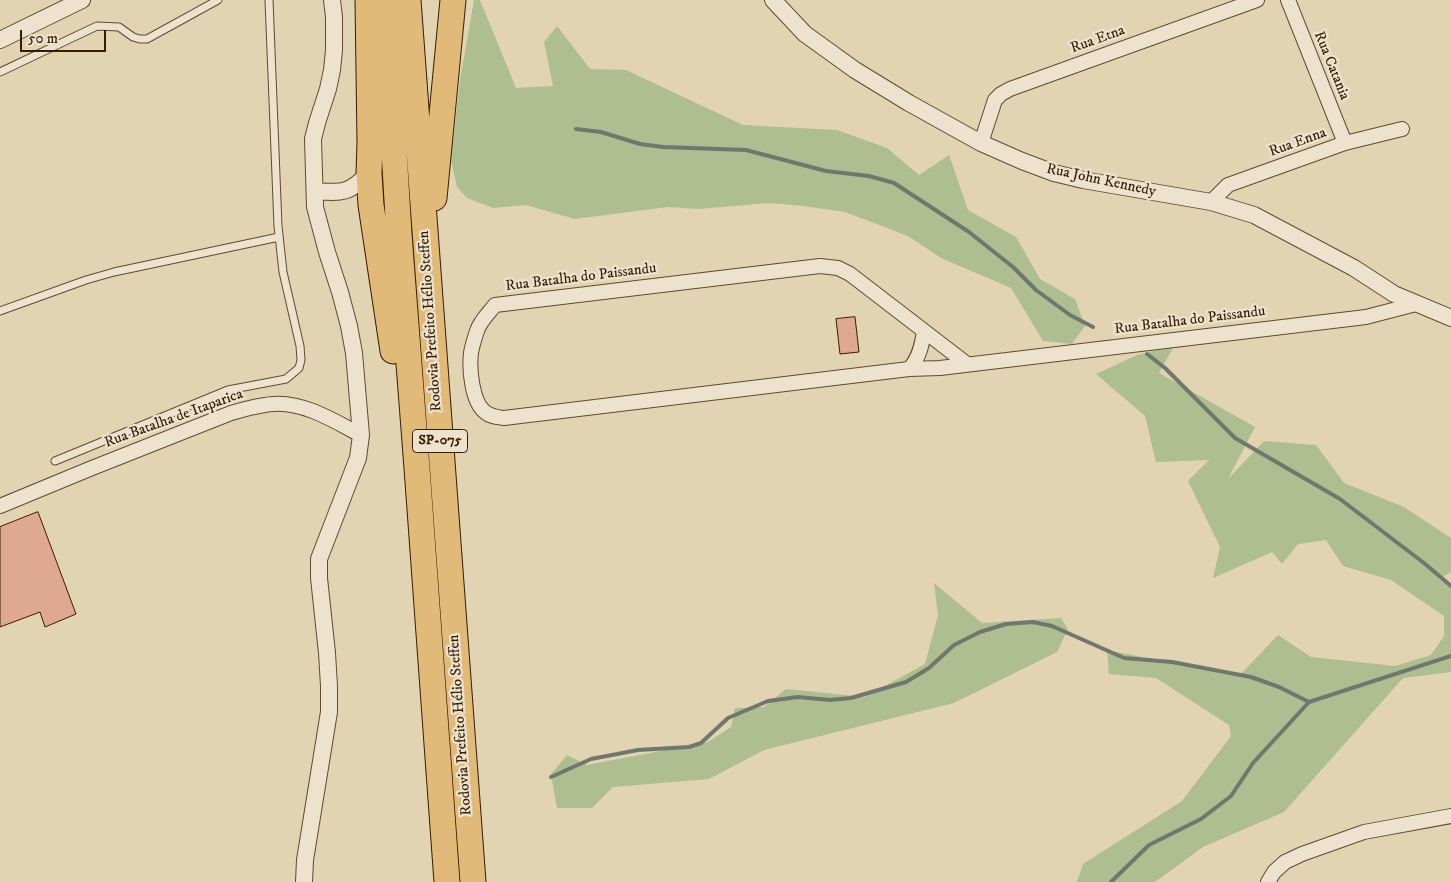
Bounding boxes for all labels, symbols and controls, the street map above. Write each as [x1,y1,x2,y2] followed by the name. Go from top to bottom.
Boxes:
[22,20,109,52] scale bar
[1068,22,1128,58] street label: Rua Etna
[28,29,58,48] text: 50 m
[1309,29,1353,103] street label: Rua Catania
[1267,124,1329,162] street label: Rua Enna
[1045,161,1157,201] street label: Rua John Kennedy
[416,230,446,412] street label: Rodovia Prefeito Hélio Steffen
[505,260,657,296] street label: Rua Batalha do Paissandu
[1114,303,1266,339] street label: Rua Batalha do Paissandu
[102,386,246,452] street label: Rua Batalha de Itaparica
[412,430,468,452] road number: SP-075
[446,634,476,816] street label: Rodovia Prefeito Hélio Steffen

